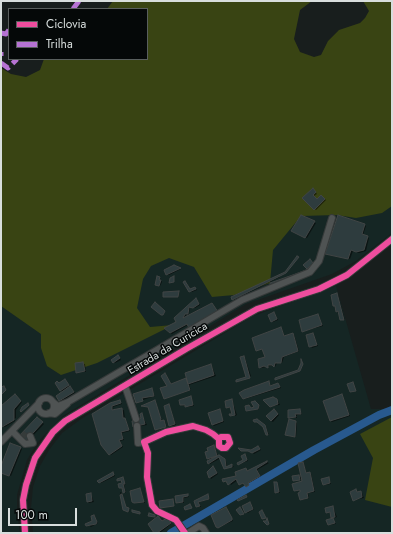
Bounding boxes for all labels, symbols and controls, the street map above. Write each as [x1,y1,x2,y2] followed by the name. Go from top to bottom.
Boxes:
[8,8,148,60] legend
[46,15,86,33] text: Ciclovia
[46,35,73,53] text: Trilha
[126,320,210,378] street label: Estrada da Curicica
[10,500,79,526] scale bar
[15,506,48,524] text: 100 m

